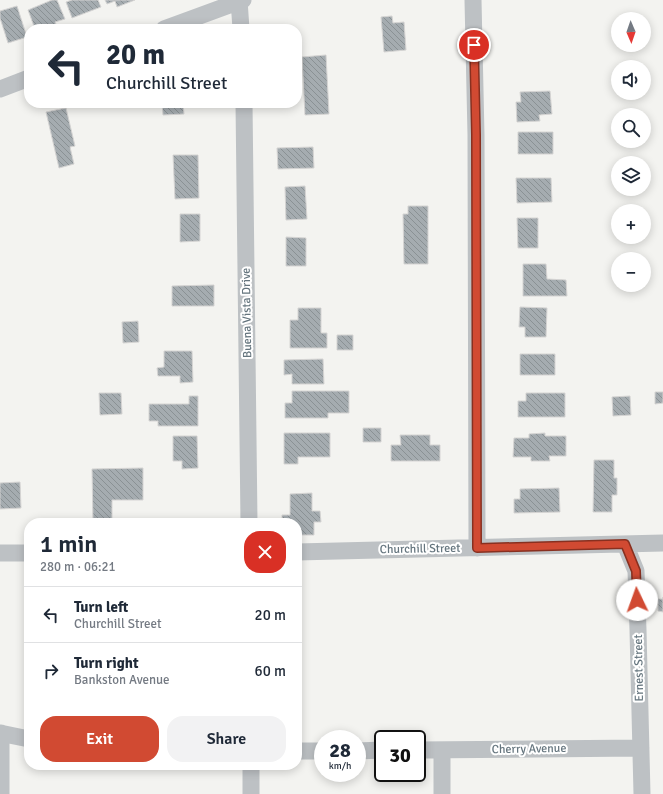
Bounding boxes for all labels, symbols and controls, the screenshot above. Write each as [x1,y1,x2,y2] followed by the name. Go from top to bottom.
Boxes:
[611,12,651,52] north arrow
[611,12,651,292] map controls
[457,28,491,62] pin
[463,34,485,56] icon: arrive
[106,38,165,72] text: 20 m
[40,40,92,92] icon: left
[611,60,651,100] button: sound
[106,72,227,94] text: Churchill Street
[611,108,651,148] button: search
[611,156,651,196] button: layers
[611,204,651,244] button: +
[611,252,651,292] button: −
[239,268,255,358] street label: Buena Vista Drive
[40,529,97,559] text: 1 min
[244,531,286,573] button: close
[379,541,461,557] street label: Churchill Street
[40,559,116,575] text: 280 m · 06:21
[616,579,658,621] position arrow
[74,598,128,616] text: Turn left
[40,604,62,626] icon: left
[255,606,286,624] text: 20 m
[74,616,162,632] text: Churchill Street
[631,634,647,702] street label: Ernest Street
[74,654,139,672] text: Turn right
[40,660,62,682] icon: right
[255,662,286,680] text: 60 m
[74,672,170,688] text: Bankston Avenue
[40,716,159,762] button: Exit
[167,716,286,762] button: Share
[374,730,426,782] speed limit sign: 30
[329,738,351,763] text: 28
[492,741,566,757] street label: Cherry Avenue
[329,760,351,772] text: km/h

